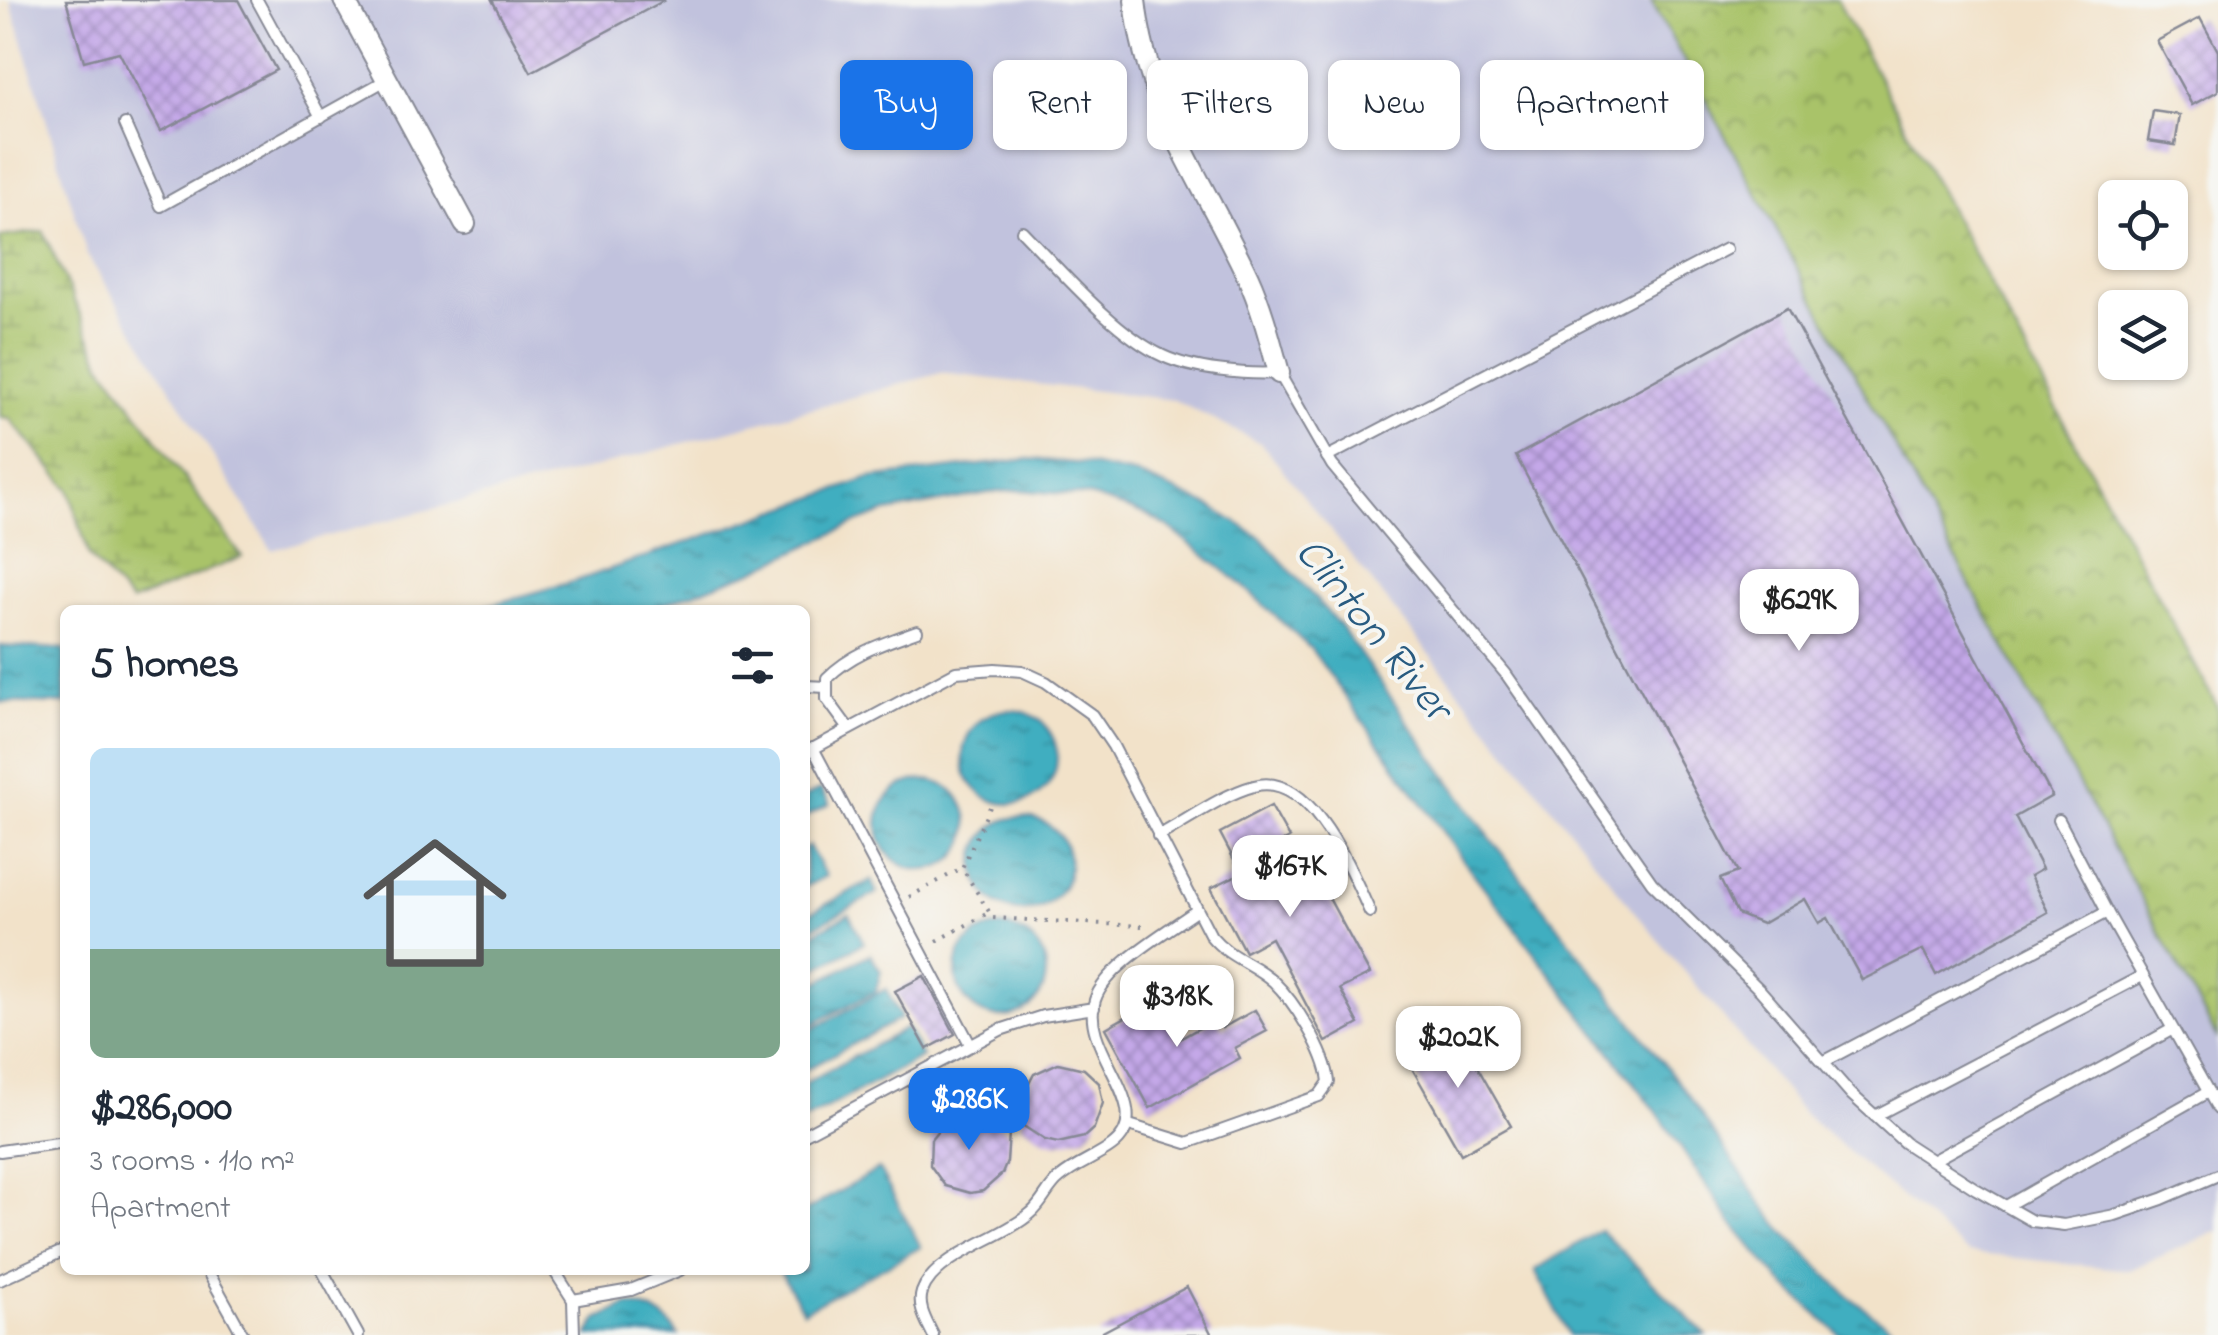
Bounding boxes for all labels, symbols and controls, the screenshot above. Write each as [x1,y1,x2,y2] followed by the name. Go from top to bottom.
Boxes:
[840,60,973,150] chip: Buy
[993,60,1127,150] chip: Rent
[1147,60,1308,150] chip: Filters
[1328,60,1460,150] chip: New
[1480,60,1704,150] chip: Apartment
[2098,180,2188,380] map controls
[2098,180,2188,270] button: locate
[2098,290,2188,380] button: layers
[1277,524,1470,740] water label: Clinton River
[1729,569,1869,654] pin: $629K
[1762,578,1836,625] text: $629K
[90,635,239,696] text: 5 homes
[725,638,780,693] icon: filters
[345,813,525,993] icon: home
[1220,835,1360,920] pin: $167K
[1254,844,1326,891] text: $167K
[1107,965,1247,1050] pin: $318K
[1142,974,1212,1021] text: $318K
[1388,1006,1528,1091] pin: $202K
[1418,1015,1498,1062] text: $202K
[899,1068,1039,1153] pin: $286K
[931,1077,1007,1124] text: $286K
[90,1078,232,1139] text: $286,000
[90,1139,295,1186] text: 3 rooms · 110 m²
[90,1186,231,1233] text: Apartment

